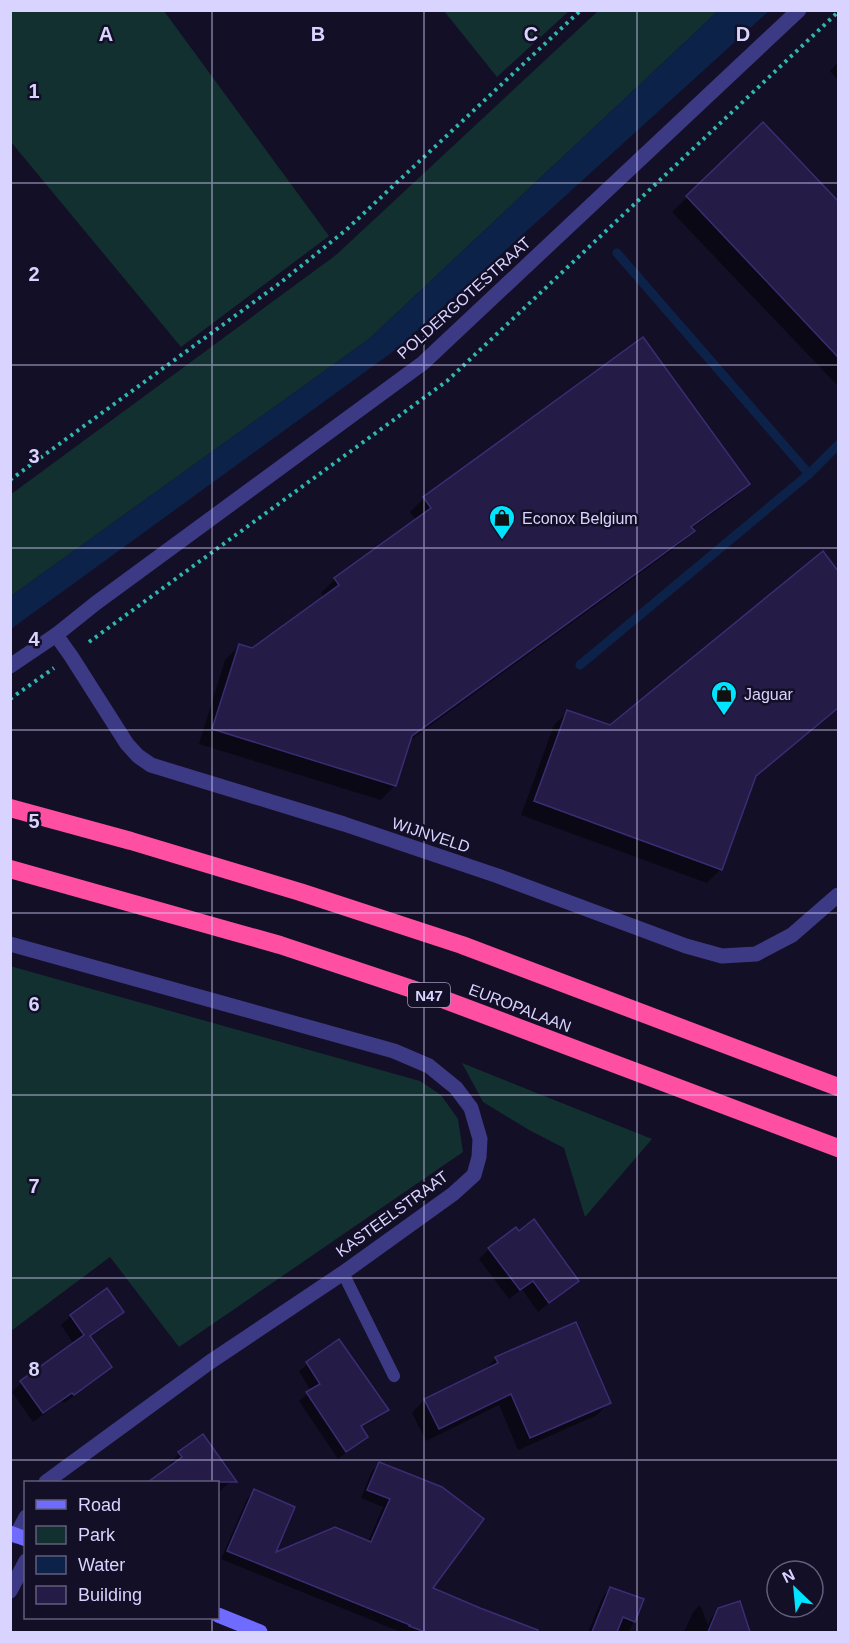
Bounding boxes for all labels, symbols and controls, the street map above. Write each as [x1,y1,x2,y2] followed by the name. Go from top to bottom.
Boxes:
[99,23,113,45] text: A
[311,23,325,45] text: B
[524,23,538,45] text: C
[736,23,750,45] text: D
[28,80,40,102] text: 1
[394,234,534,362] street label: POLDERGOTESTRAAT
[28,263,40,285] text: 2
[28,445,40,467] text: 3
[487,503,517,541] shop icon: Econox Belgium
[522,510,638,527] place label: Econox Belgium
[28,628,40,650] text: 4
[709,679,739,717] shop icon: Jaguar
[744,686,794,703] place label: Jaguar
[28,810,40,832] text: 5
[390,814,472,856] street label: WIJNVELD
[466,981,574,1035] street label: EUROPALAAN
[408,983,450,1007] road number: N47
[28,993,40,1015] text: 6
[333,1168,451,1260] street label: KASTEELSTRAAT
[28,1175,40,1197] text: 7
[28,1358,40,1380] text: 8
[24,1481,219,1619] legend
[78,1495,121,1515] text: Road
[78,1525,116,1545] text: Park
[78,1555,125,1575] text: Water
[765,1559,825,1619] north arrow
[780,1566,798,1586] text: N
[78,1585,142,1605] text: Building

